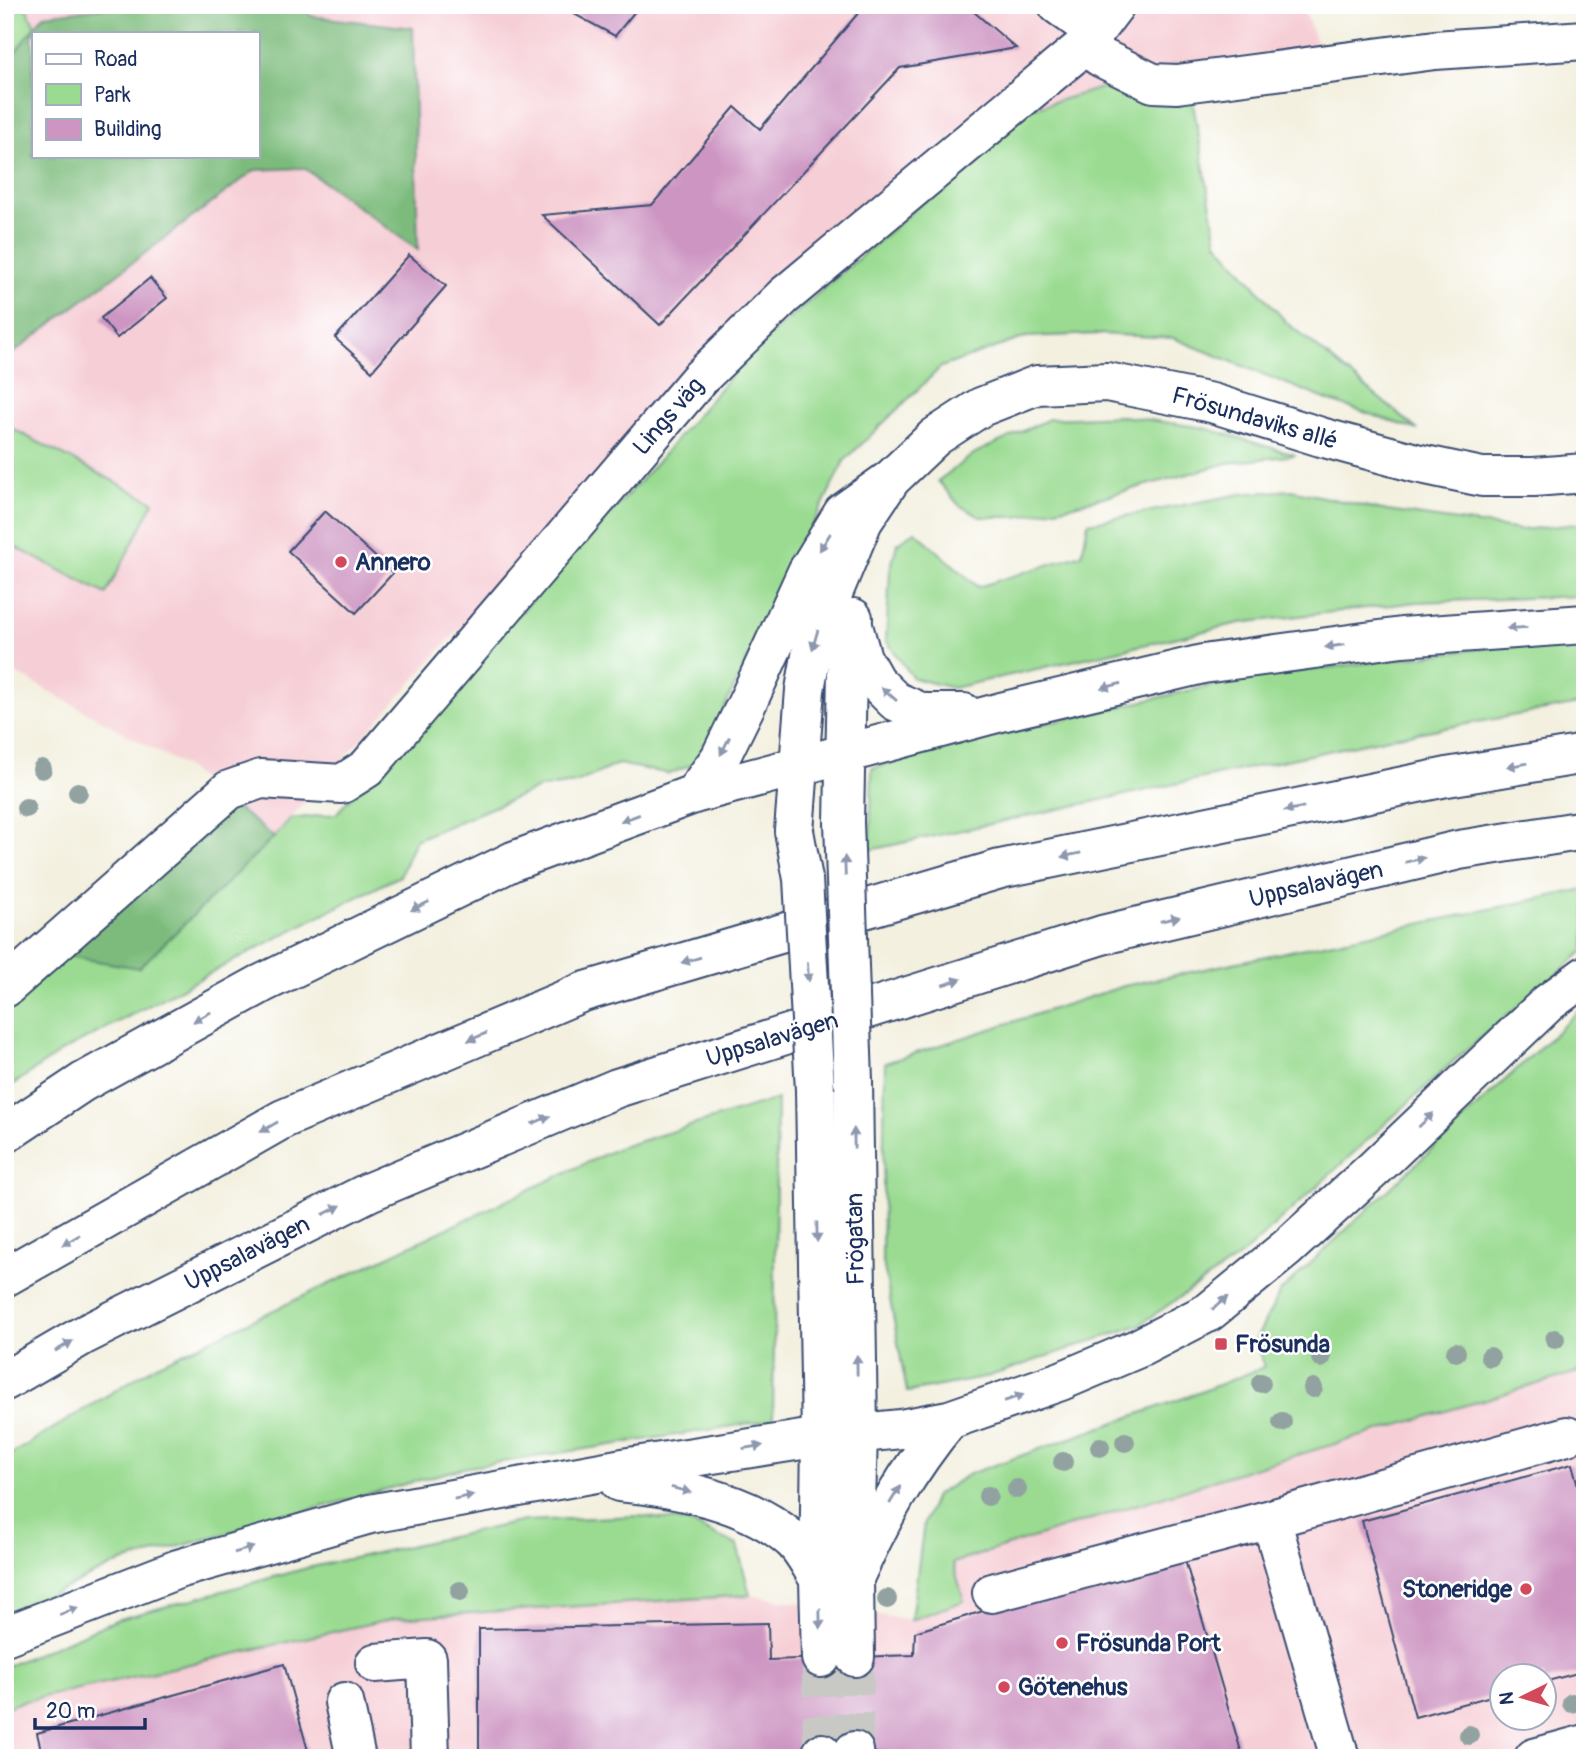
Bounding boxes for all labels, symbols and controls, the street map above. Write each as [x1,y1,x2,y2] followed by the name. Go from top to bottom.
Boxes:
[32,32,259,158] legend
[94,46,138,73] text: Road
[94,82,131,109] text: Park
[94,116,161,143] text: Building
[627,372,710,461] street label: Lings väg
[1169,381,1341,456] street label: Frösundaviks allé
[819,533,832,552] one-way arrow
[355,548,431,577] place label: Annero
[333,554,349,570] marker: Annero
[1505,623,1527,634] one-way arrow
[809,629,820,651] one-way arrow
[1323,640,1345,651] one-way arrow
[1100,681,1122,692] one-way arrow
[880,686,898,702] one-way arrow
[720,736,731,756] one-way arrow
[1506,760,1528,771] one-way arrow
[1283,803,1305,814] one-way arrow
[619,813,640,824] one-way arrow
[1060,849,1082,860] one-way arrow
[840,855,851,877] one-way arrow
[1246,855,1386,914] street label: Uppsalavägen
[1405,855,1427,866] one-way arrow
[410,901,430,912] one-way arrow
[1159,913,1181,924] one-way arrow
[681,956,702,966] one-way arrow
[803,961,814,983] one-way arrow
[942,977,963,987] one-way arrow
[703,1006,842,1073] street label: Uppsalavägen
[192,1011,211,1023] one-way arrow
[467,1032,488,1043] one-way arrow
[1417,1112,1434,1128] one-way arrow
[531,1114,552,1125] one-way arrow
[259,1121,278,1133] one-way arrow
[848,1126,860,1148] one-way arrow
[840,1193,871,1285] street label: Frögatan
[323,1204,343,1216] one-way arrow
[180,1210,315,1297] street label: Uppsalavägen
[812,1221,823,1243] one-way arrow
[61,1234,81,1246] one-way arrow
[1211,1296,1228,1311] one-way arrow
[1235,1330,1330,1359] place label: Frösunda
[1213,1336,1229,1352] marker: Frösunda
[55,1340,74,1352] one-way arrow
[852,1354,863,1376] one-way arrow
[1003,1392,1024,1403] one-way arrow
[742,1441,764,1452] one-way arrow
[671,1486,692,1496] one-way arrow
[889,1486,902,1505] one-way arrow
[453,1491,475,1502] one-way arrow
[233,1545,254,1555] one-way arrow
[1402,1575,1513,1604] place label: Stoneridge
[1518,1581,1534,1597] marker: Stoneridge
[58,1606,79,1617] one-way arrow
[815,1608,826,1630] one-way arrow
[1076,1629,1222,1658] place label: Frösunda Port
[1054,1635,1070,1651] marker: Frösunda Port
[1488,1662,1558,1732] north arrow
[1018,1673,1128,1702] place label: Götenehus
[996,1679,1012,1695] marker: Götenehus
[35,1686,145,1730] scale bar
[1495,1691,1520,1706] text: N
[46,1698,95,1725] text: 20 m

